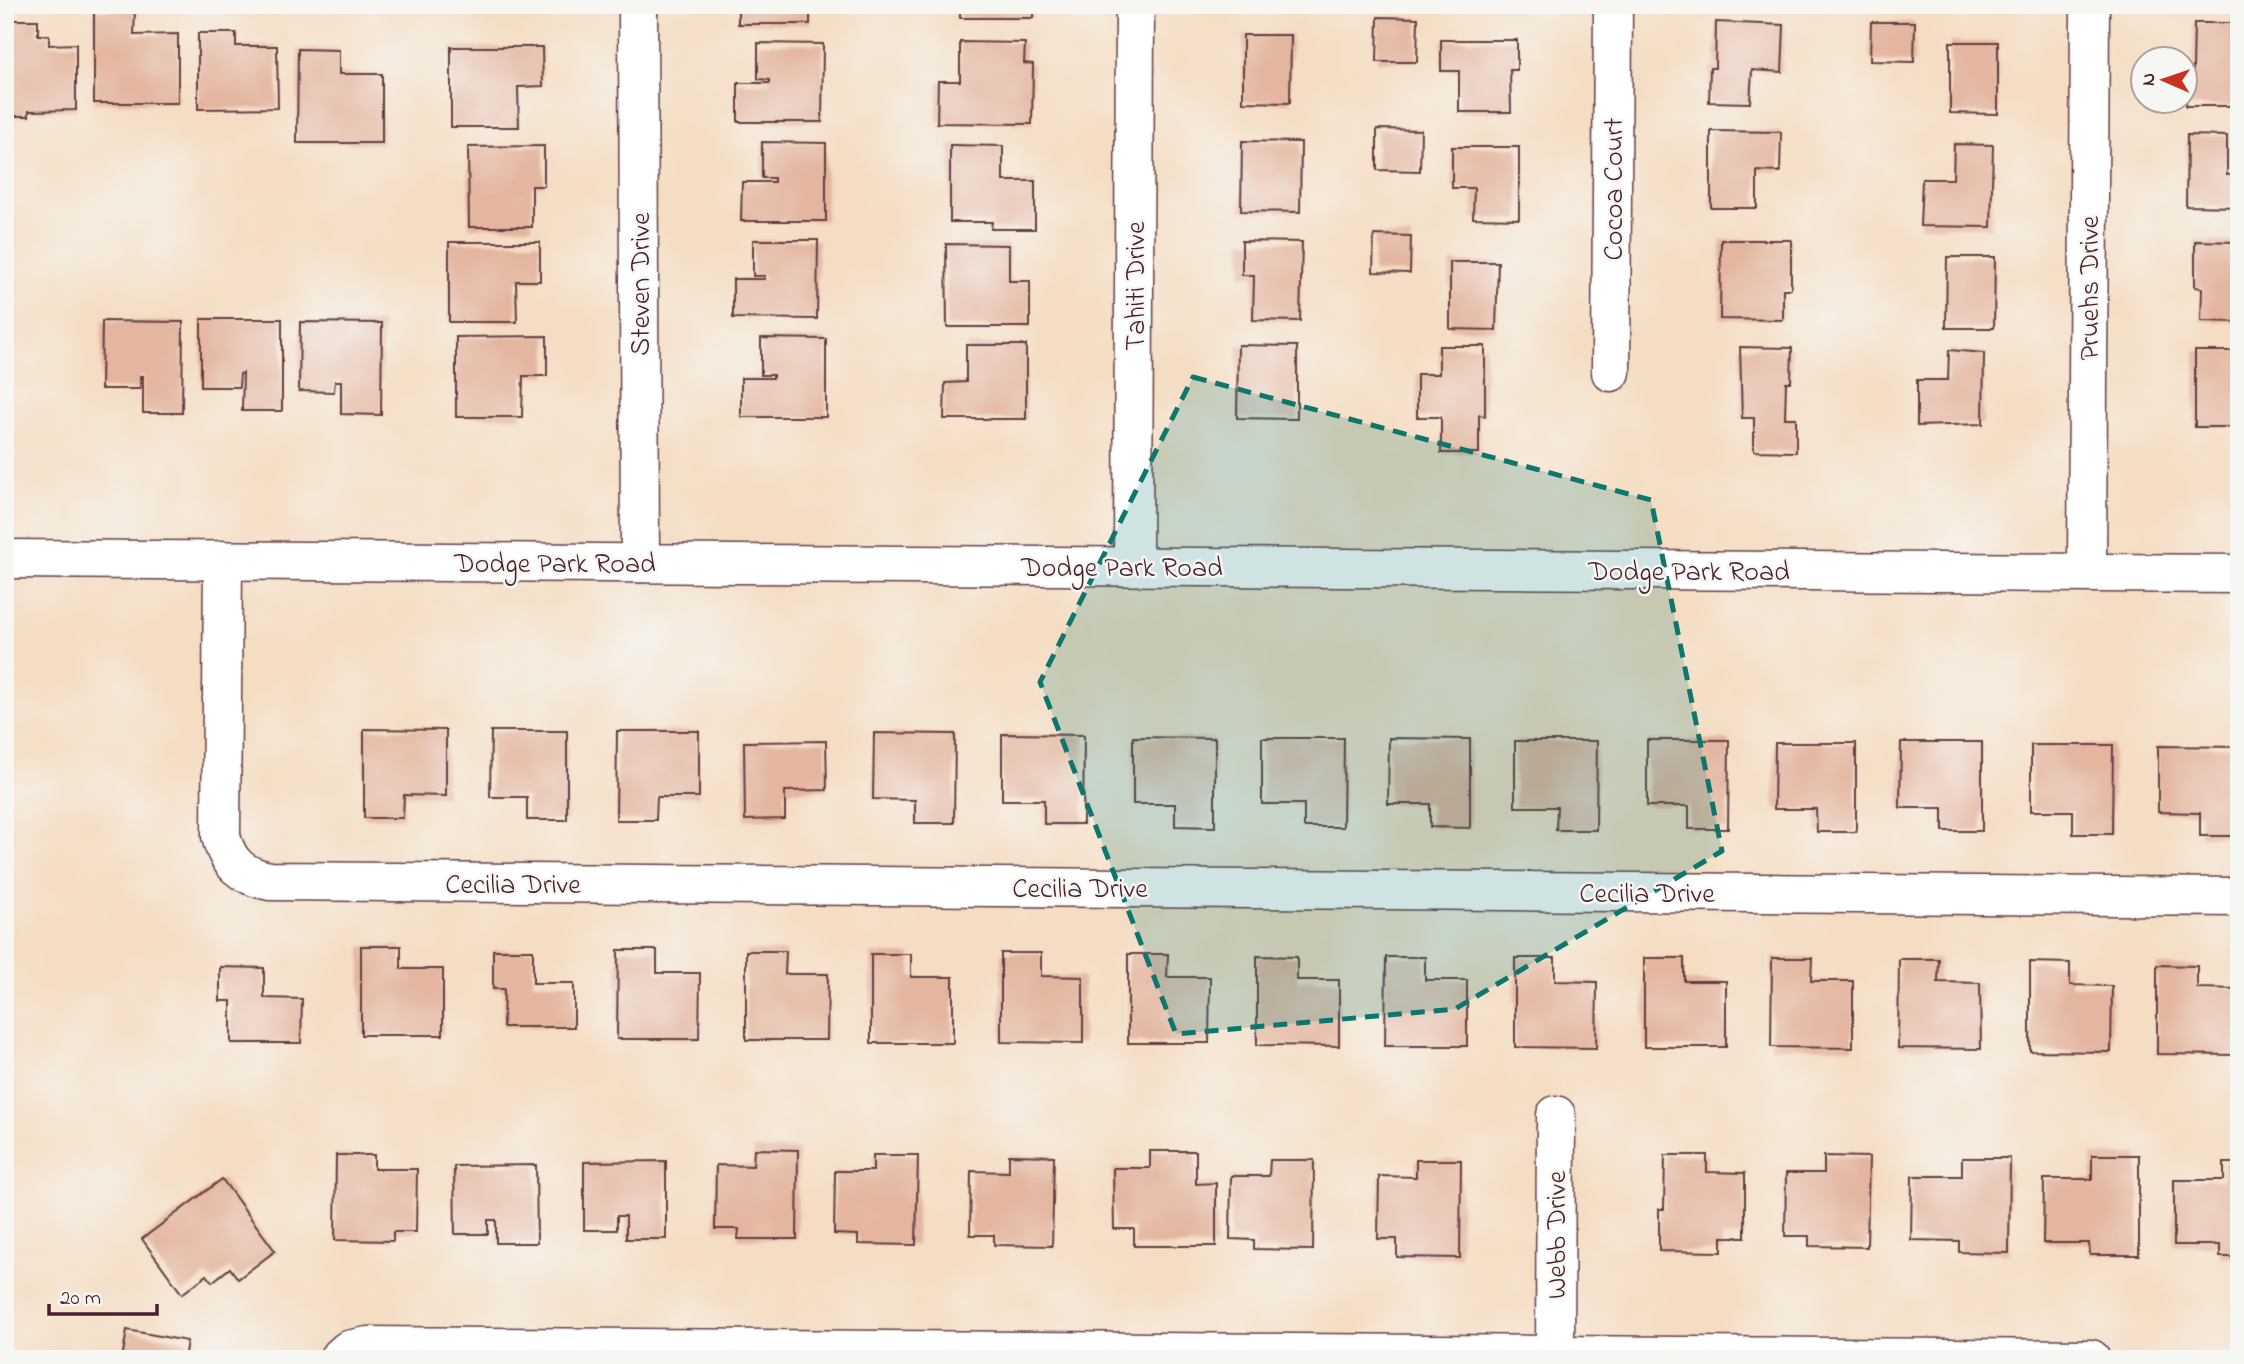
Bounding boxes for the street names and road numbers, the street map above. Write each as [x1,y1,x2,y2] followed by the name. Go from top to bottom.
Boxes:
[1595,118,1636,261] street label: Cocoa Court
[622,212,663,356] street label: Steven Drive
[2071,215,2112,360] street label: Pruehs Drive
[1117,221,1158,351] street label: Tahiti Drive
[453,545,656,586] street label: Dodge Park Road
[1020,549,1223,590] street label: Dodge Park Road
[1587,553,1790,594] street label: Dodge Park Road
[445,866,581,907] street label: Cecilia Drive
[1012,870,1148,911] street label: Cecilia Drive
[1579,875,1715,916] street label: Cecilia Drive
[1538,1170,1579,1299] street label: Webb Drive

